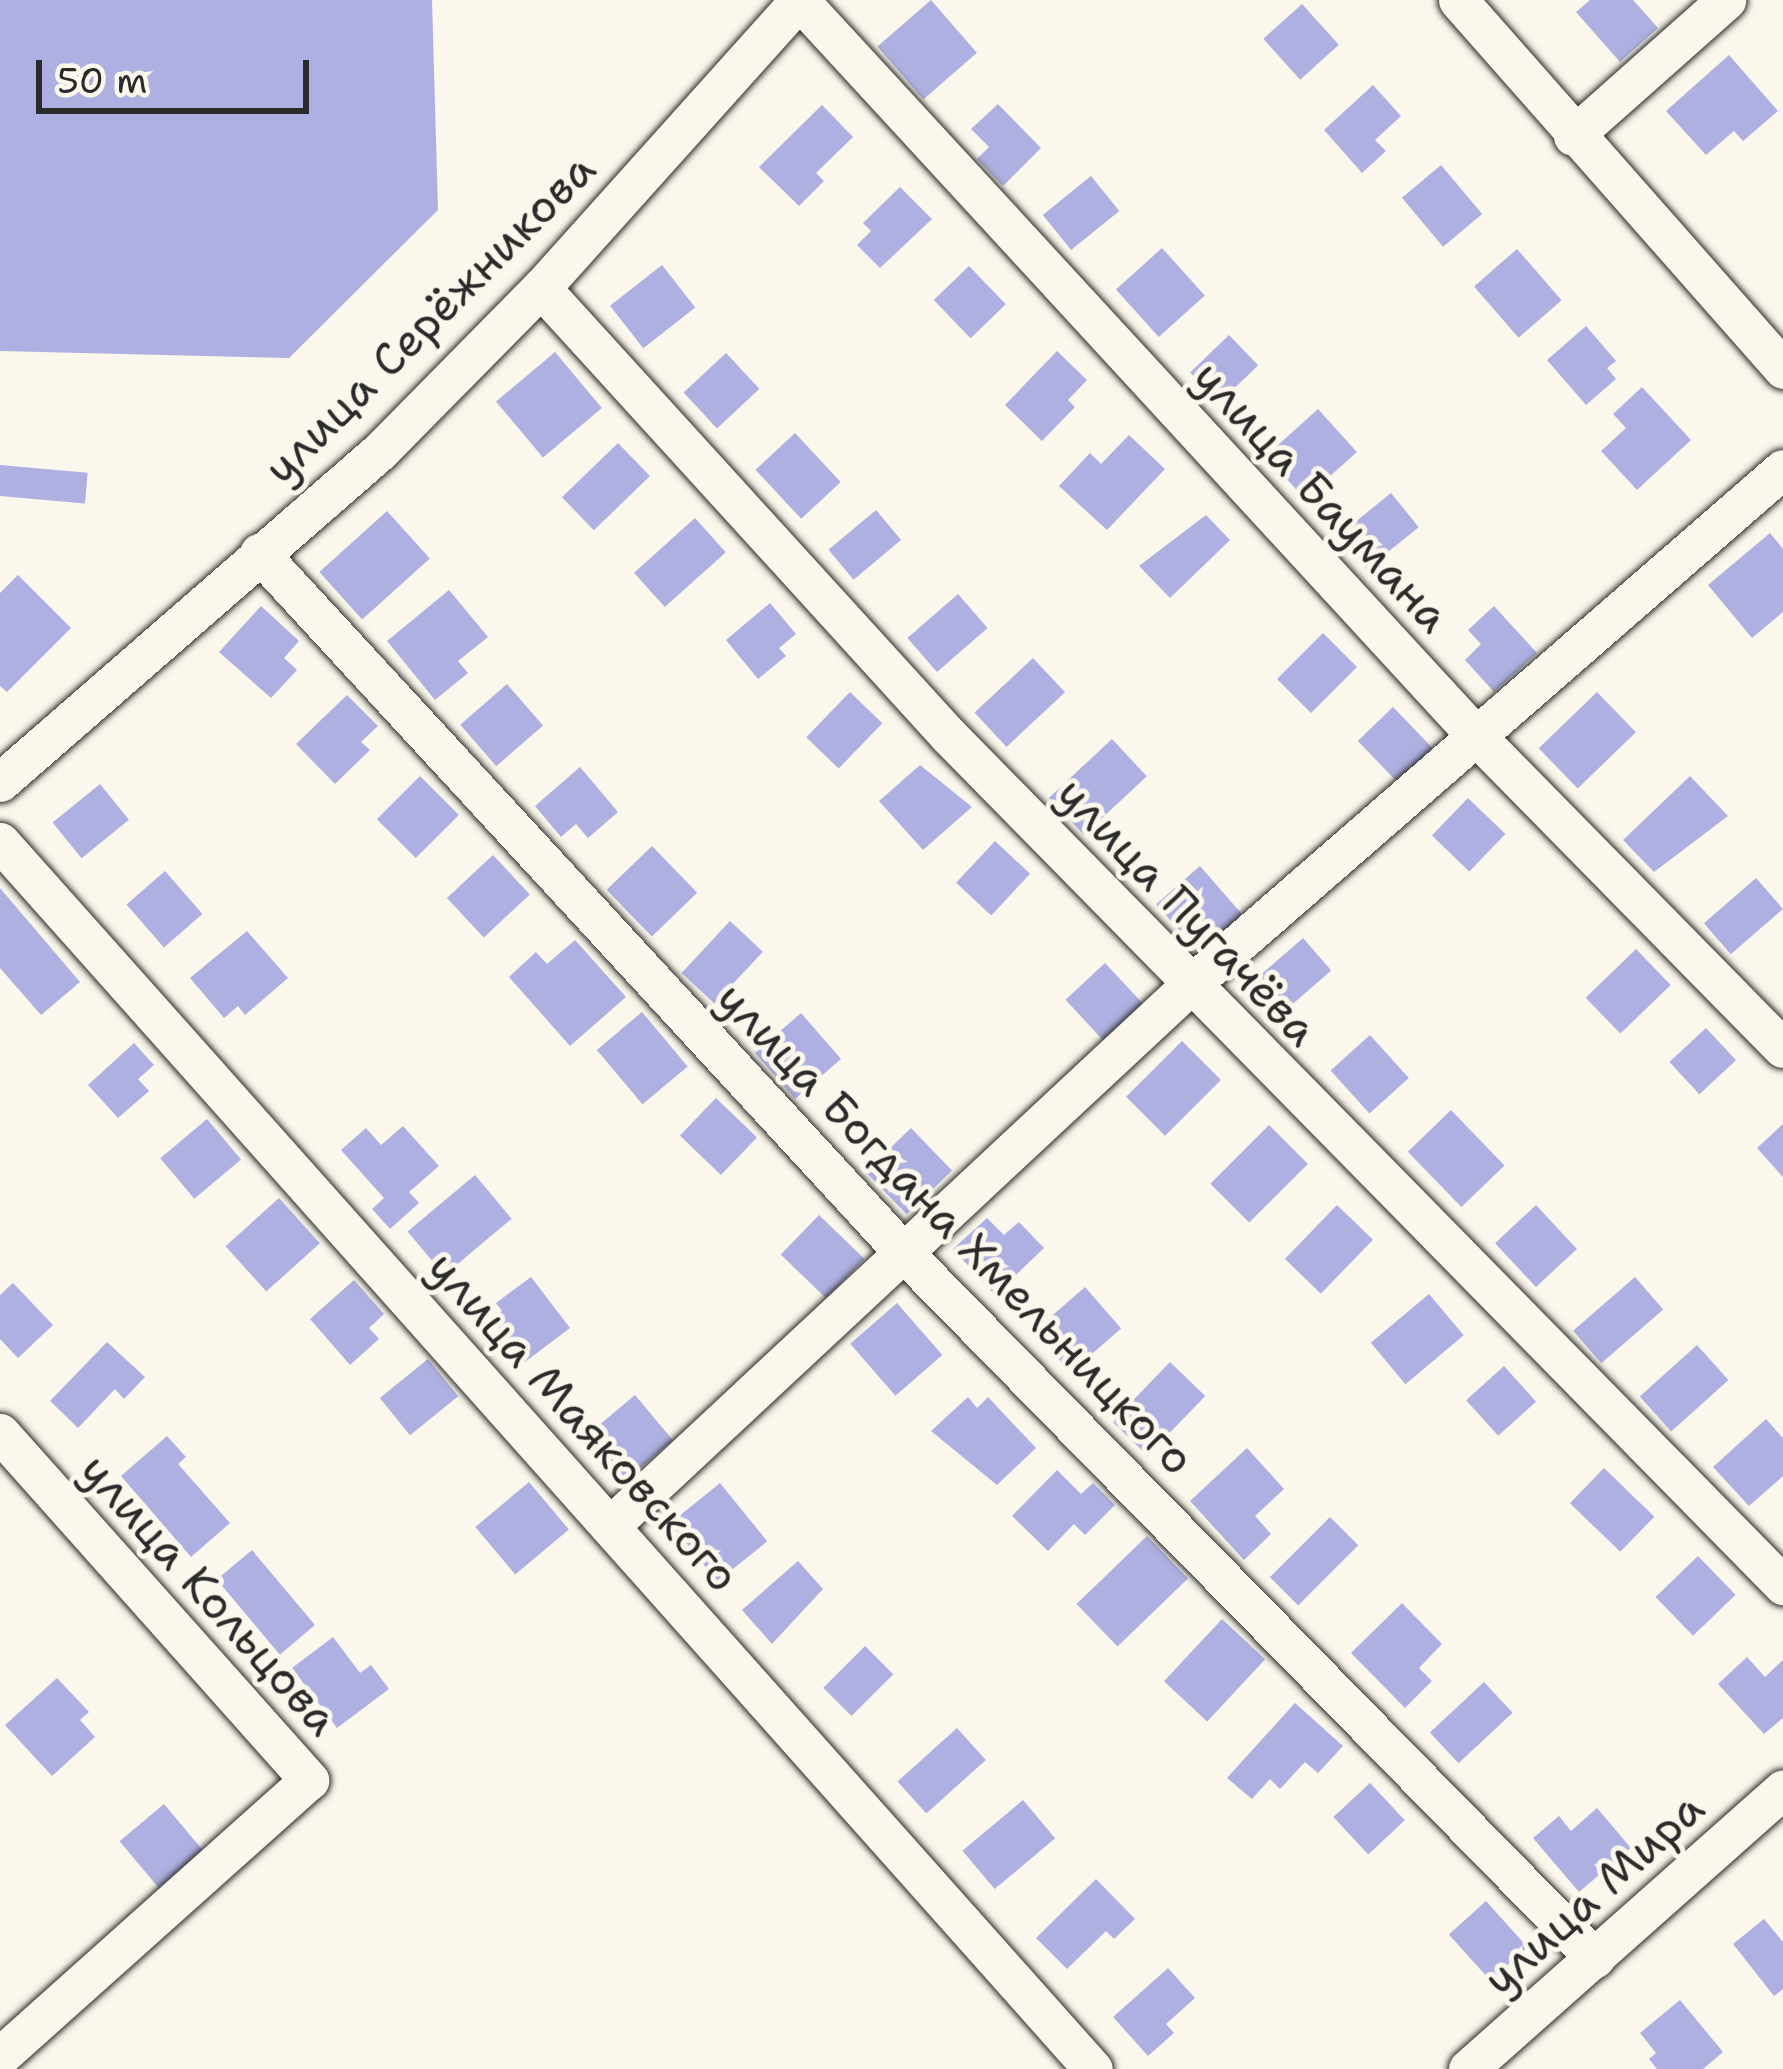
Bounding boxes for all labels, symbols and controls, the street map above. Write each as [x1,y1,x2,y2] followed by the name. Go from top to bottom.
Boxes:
[42,36,315,110] scale bar
[57,56,147,105] text: 50 m
[254,143,606,495] street label: улица Серёжникова
[1182,350,1460,644] street label: улица Баумана
[1045,767,1329,1057] street label: улица Пугачёва
[705,972,1205,1486] street label: улица Богдана Хмельницкого
[416,1241,750,1603] street label: улица Маяковского
[69,1443,349,1747] street label: улица Кольцова
[1473,1781,1715,2007] street label: улица Мира

